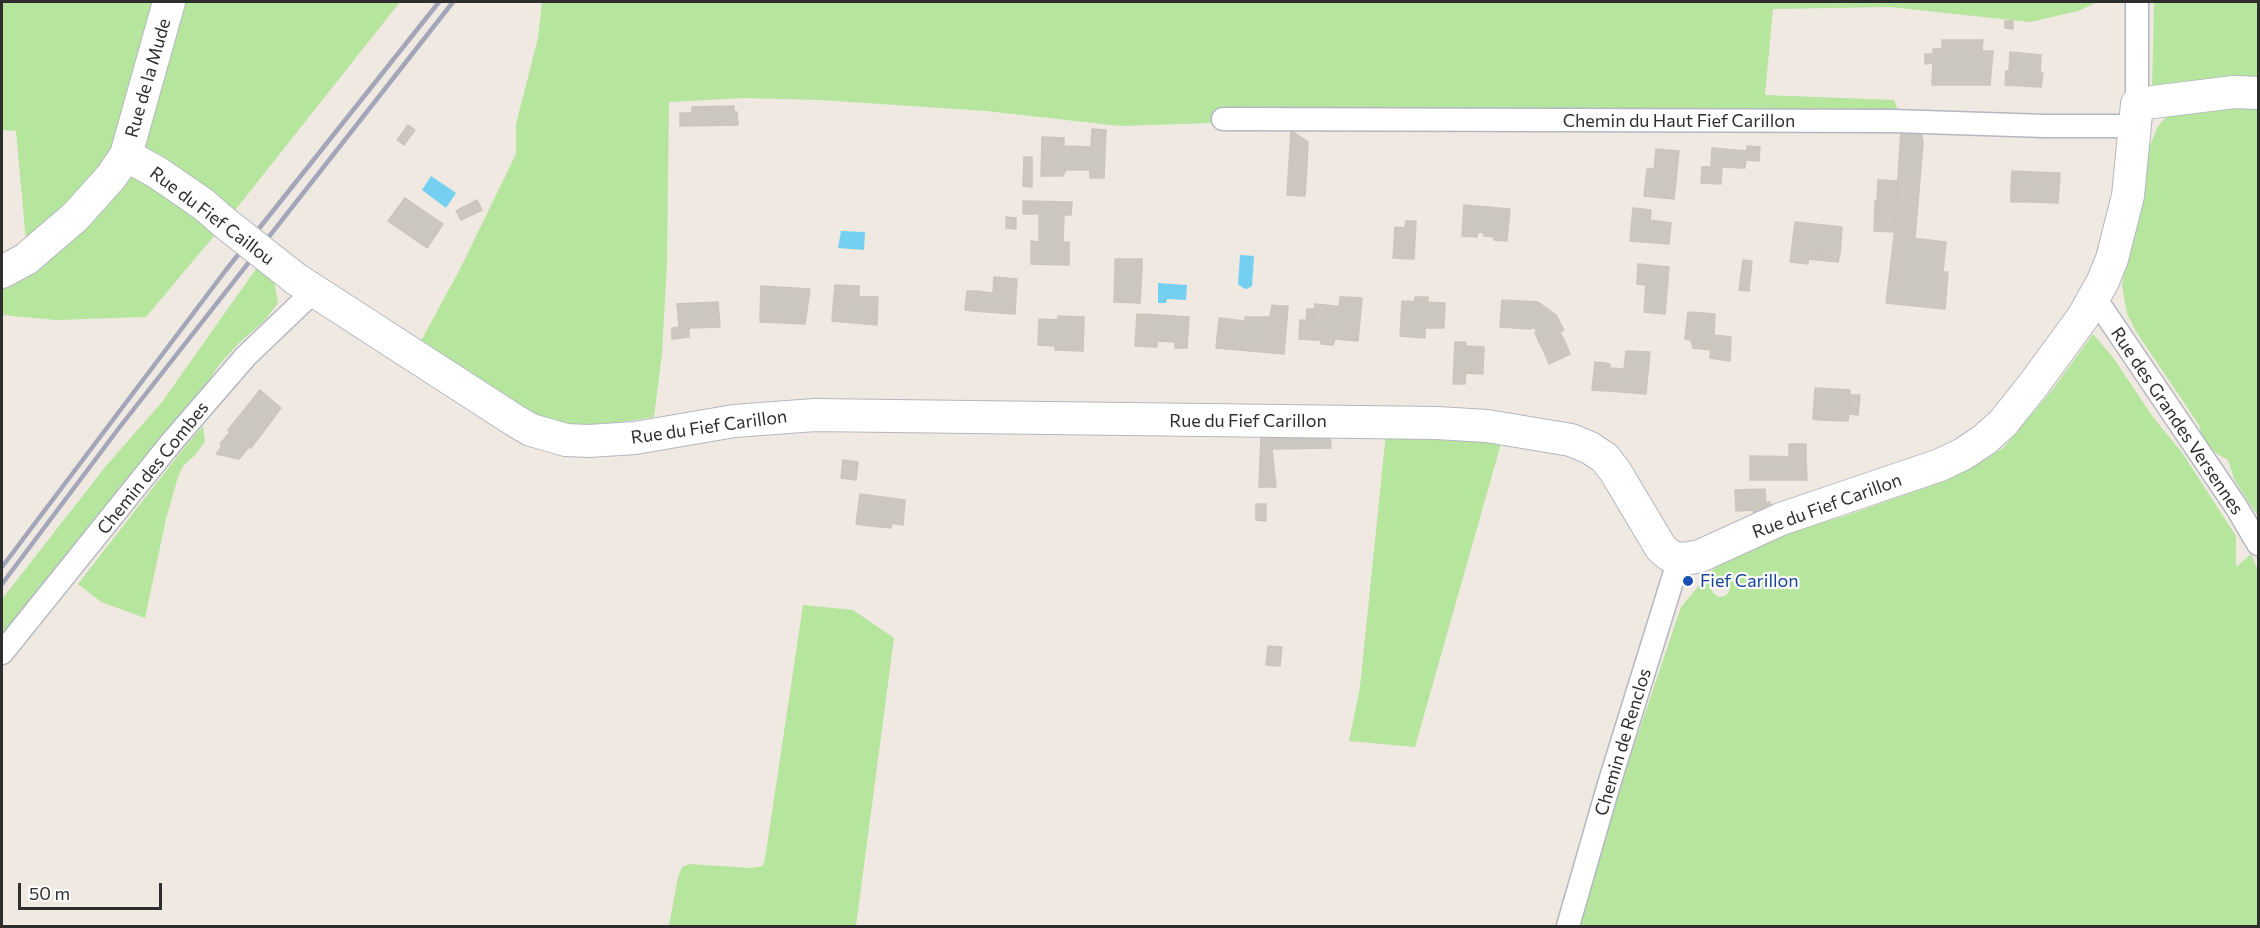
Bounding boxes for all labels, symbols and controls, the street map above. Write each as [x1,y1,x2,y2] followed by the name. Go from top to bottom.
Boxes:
[121,16,175,140] street label: Rue de la Mude
[1563,110,1795,132] street label: Chemin du Haut Fief Carillon
[146,162,278,270] street label: Rue du Fief Caillou
[2106,323,2248,519] street label: Rue des Grandes Versennes
[93,397,213,539] street label: Chemin des Combes
[630,405,788,449] street label: Rue du Fief Carillon
[1169,410,1327,432] street label: Rue du Fief Carillon
[1749,469,1905,543] street label: Rue du Fief Carillon
[1700,570,1799,592] place label: Fief Carillon
[1681,574,1695,588] marker: Fief Carillon
[1590,666,1656,818] street label: Chemin de Renclos
[21,871,165,909] scale bar
[29,882,70,904] text: 50 m

